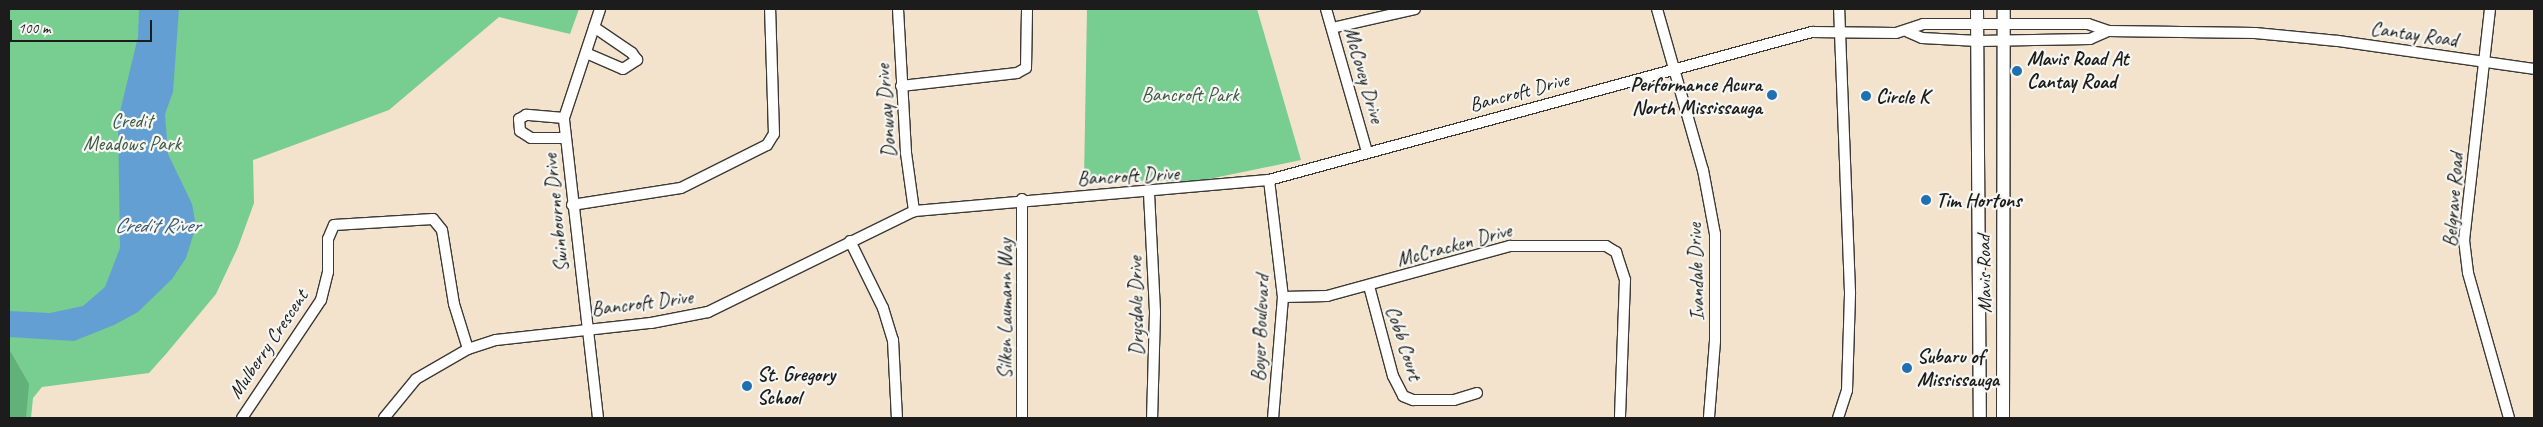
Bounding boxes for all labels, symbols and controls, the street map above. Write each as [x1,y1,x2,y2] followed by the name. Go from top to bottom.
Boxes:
[12,10,155,42] scale bar
[2369,16,2459,52] street label: Cantay Road
[18,19,50,38] text: 100 m
[1339,24,1389,126] street label: McCovey Drive
[2027,47,2128,94] place label: Mavis Road At Cantay Road
[871,63,901,159] street label: Donway Drive
[2011,65,2023,77] marker: Mavis Road At Cantay Road
[1467,67,1571,117] street label: Bancroft Drive
[1630,72,1762,119] place label: Performance Acura North Mississauga
[1141,82,1239,106] park label: Bancroft Park
[1876,84,1929,108] place label: Circle K
[1766,89,1778,101] marker: Performance Acura North Mississauga
[1860,90,1872,102] marker: Circle K
[83,109,181,156] park label: Credit Meadows Park
[2438,152,2468,248] street label: Belgrave Road
[538,153,574,273] street label: Swinbourne Drive
[1077,161,1179,191] street label: Bancroft Drive
[1936,188,2021,212] place label: Tim Hortons
[1920,194,1932,206] marker: Tim Hortons
[114,212,200,238] water label: Credit River
[1394,218,1514,272] street label: McCracken Drive
[1682,222,1710,322] street label: Ivandale Drive
[1971,235,1997,313] street label: Mavis Road
[993,238,1017,380] street label: Silken Laumann Way
[1123,256,1149,356] street label: Drysdale Drive
[1246,274,1274,382] street label: Boyer Boulevard
[223,285,313,403] street label: Mulberry Crescent
[590,285,694,321] street label: Bancroft Drive
[1381,303,1427,383] street label: Cobb Court
[1917,344,1999,391] place label: Subaru of Mississauga
[757,362,835,409] place label: St. Gregory School
[1901,362,1913,374] marker: Subaru of Mississauga
[741,380,753,392] marker: St. Gregory School

